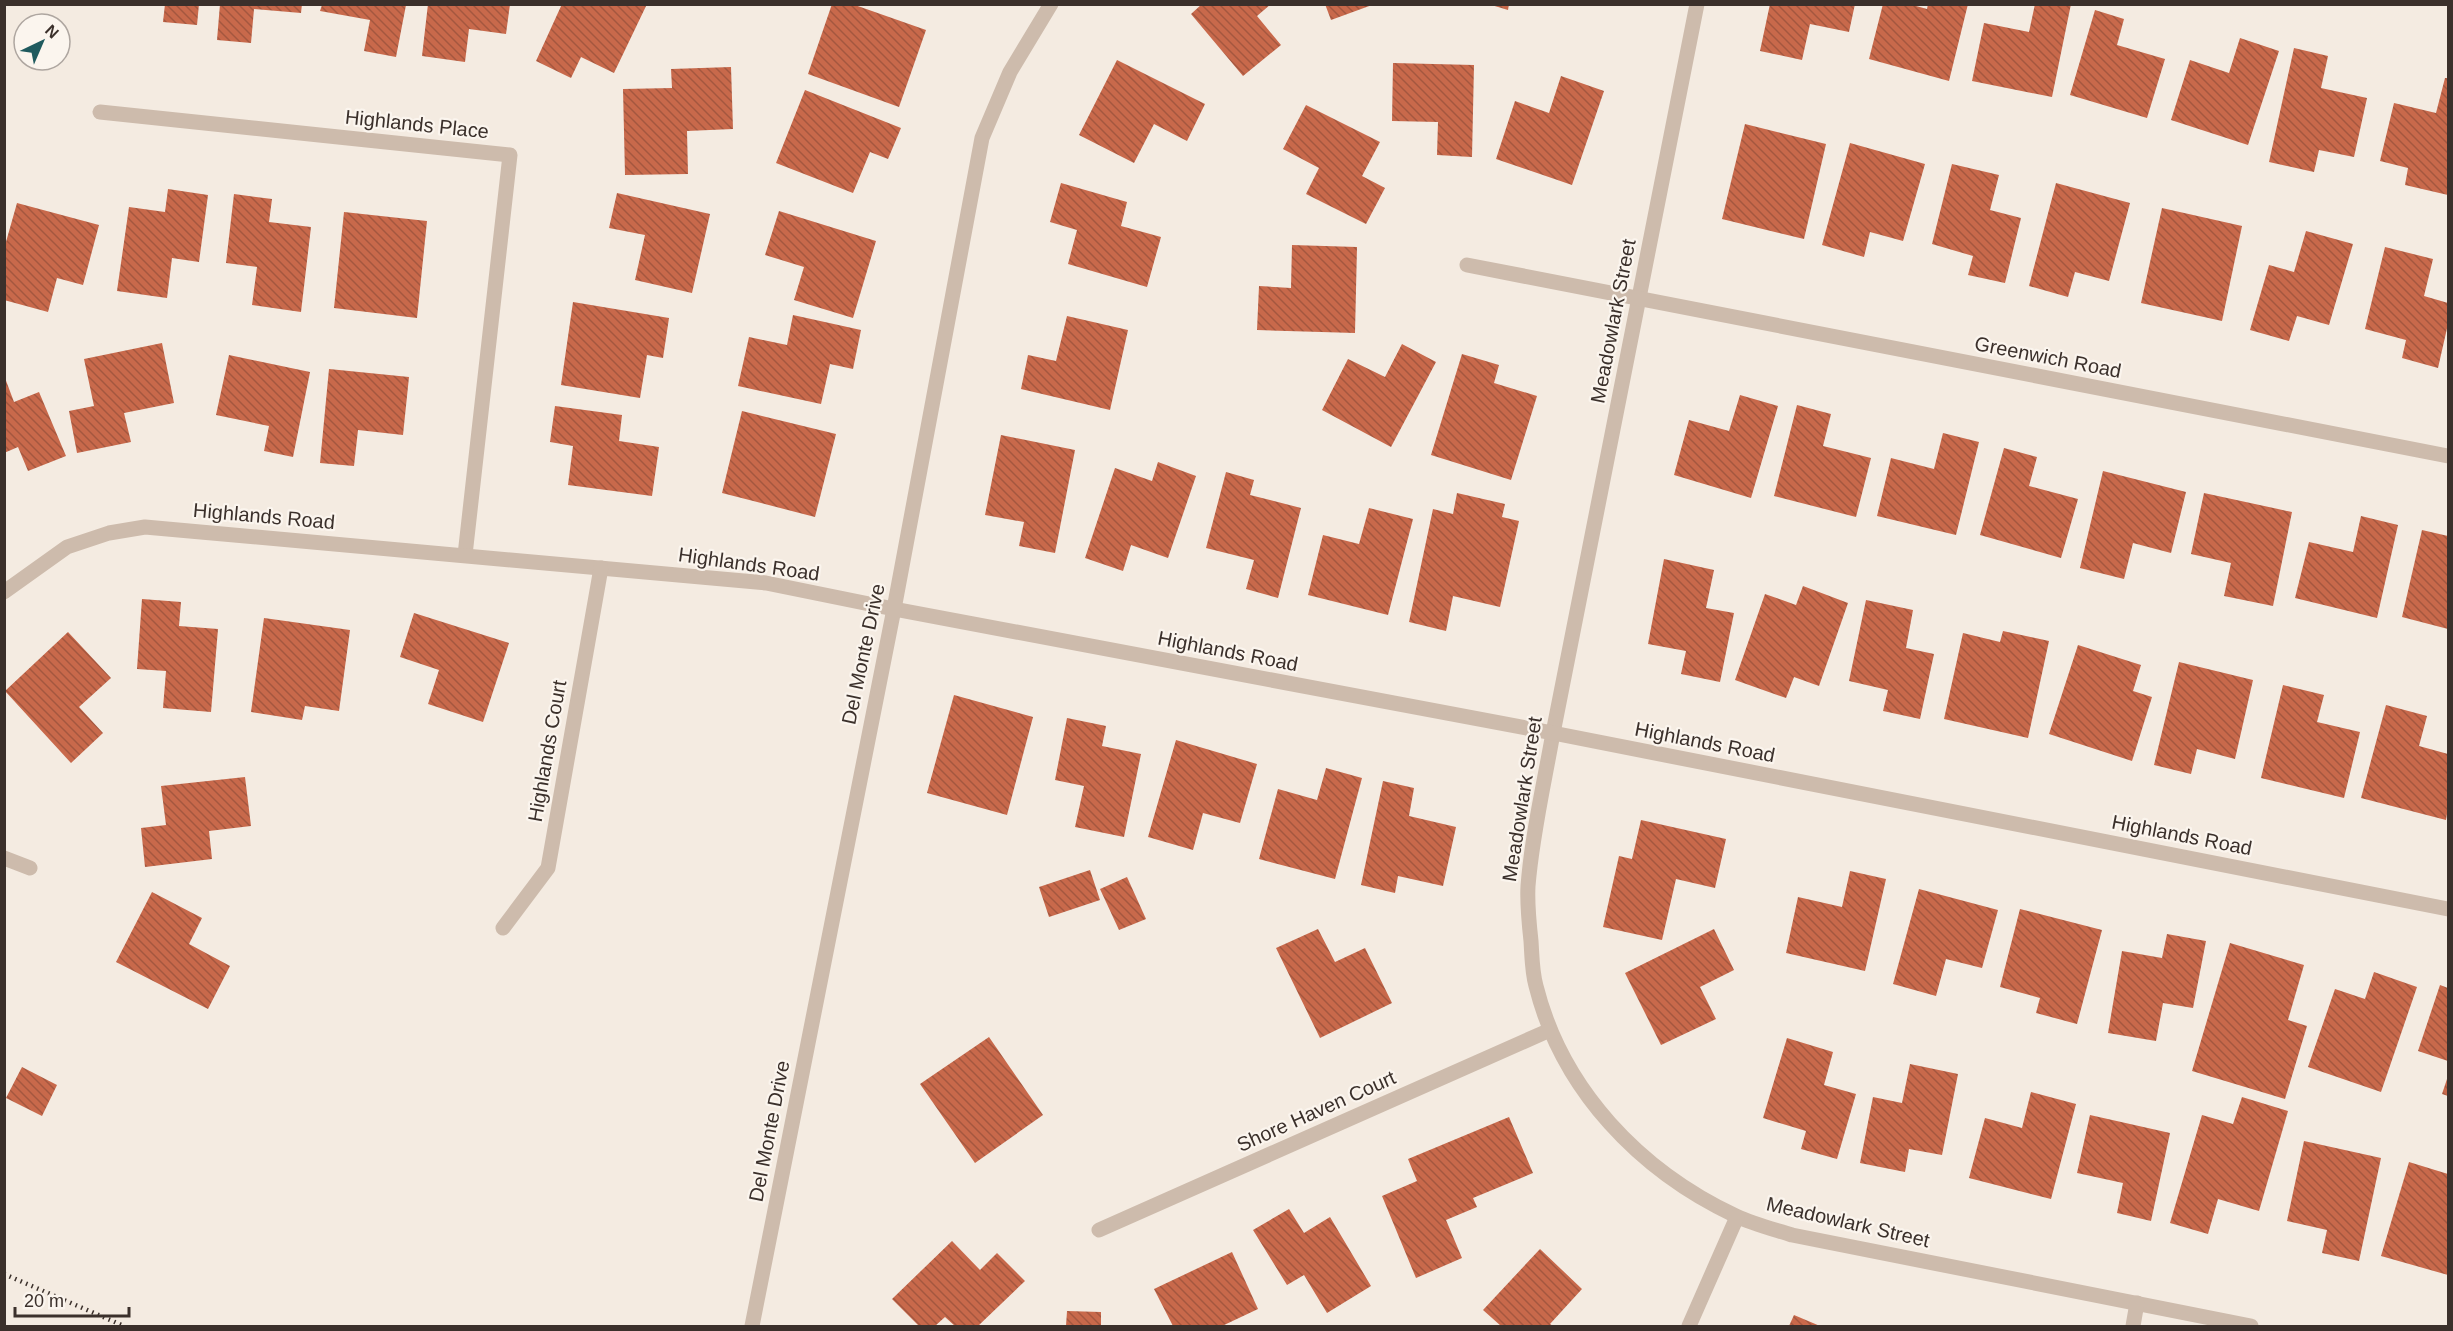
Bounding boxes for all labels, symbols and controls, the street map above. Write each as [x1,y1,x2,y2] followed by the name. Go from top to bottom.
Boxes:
[12,12,72,72] north arrow
[42,21,62,42] text: N
[344,106,490,142] street label: Highlands Place
[1586,237,1640,405] street label: Meadowlark Street
[1973,332,2123,382] street label: Greenwich Road
[192,499,336,533] street label: Highlands Road
[677,543,821,585] street label: Highlands Road
[837,582,889,726] street label: Del Monte Drive
[1156,627,1300,675] street label: Highlands Road
[524,678,570,824] street label: Highlands Court
[1498,715,1546,883] street label: Meadowlark Street
[1633,718,1777,766] street label: Highlands Road
[2110,811,2254,859] street label: Highlands Road
[745,1059,793,1203] street label: Del Monte Drive
[1233,1066,1399,1156] street label: Shore Haven Court
[1764,1193,1932,1252] street label: Meadowlark Street
[15,1280,129,1318] scale bar
[24,1291,64,1311] text: 20 m

